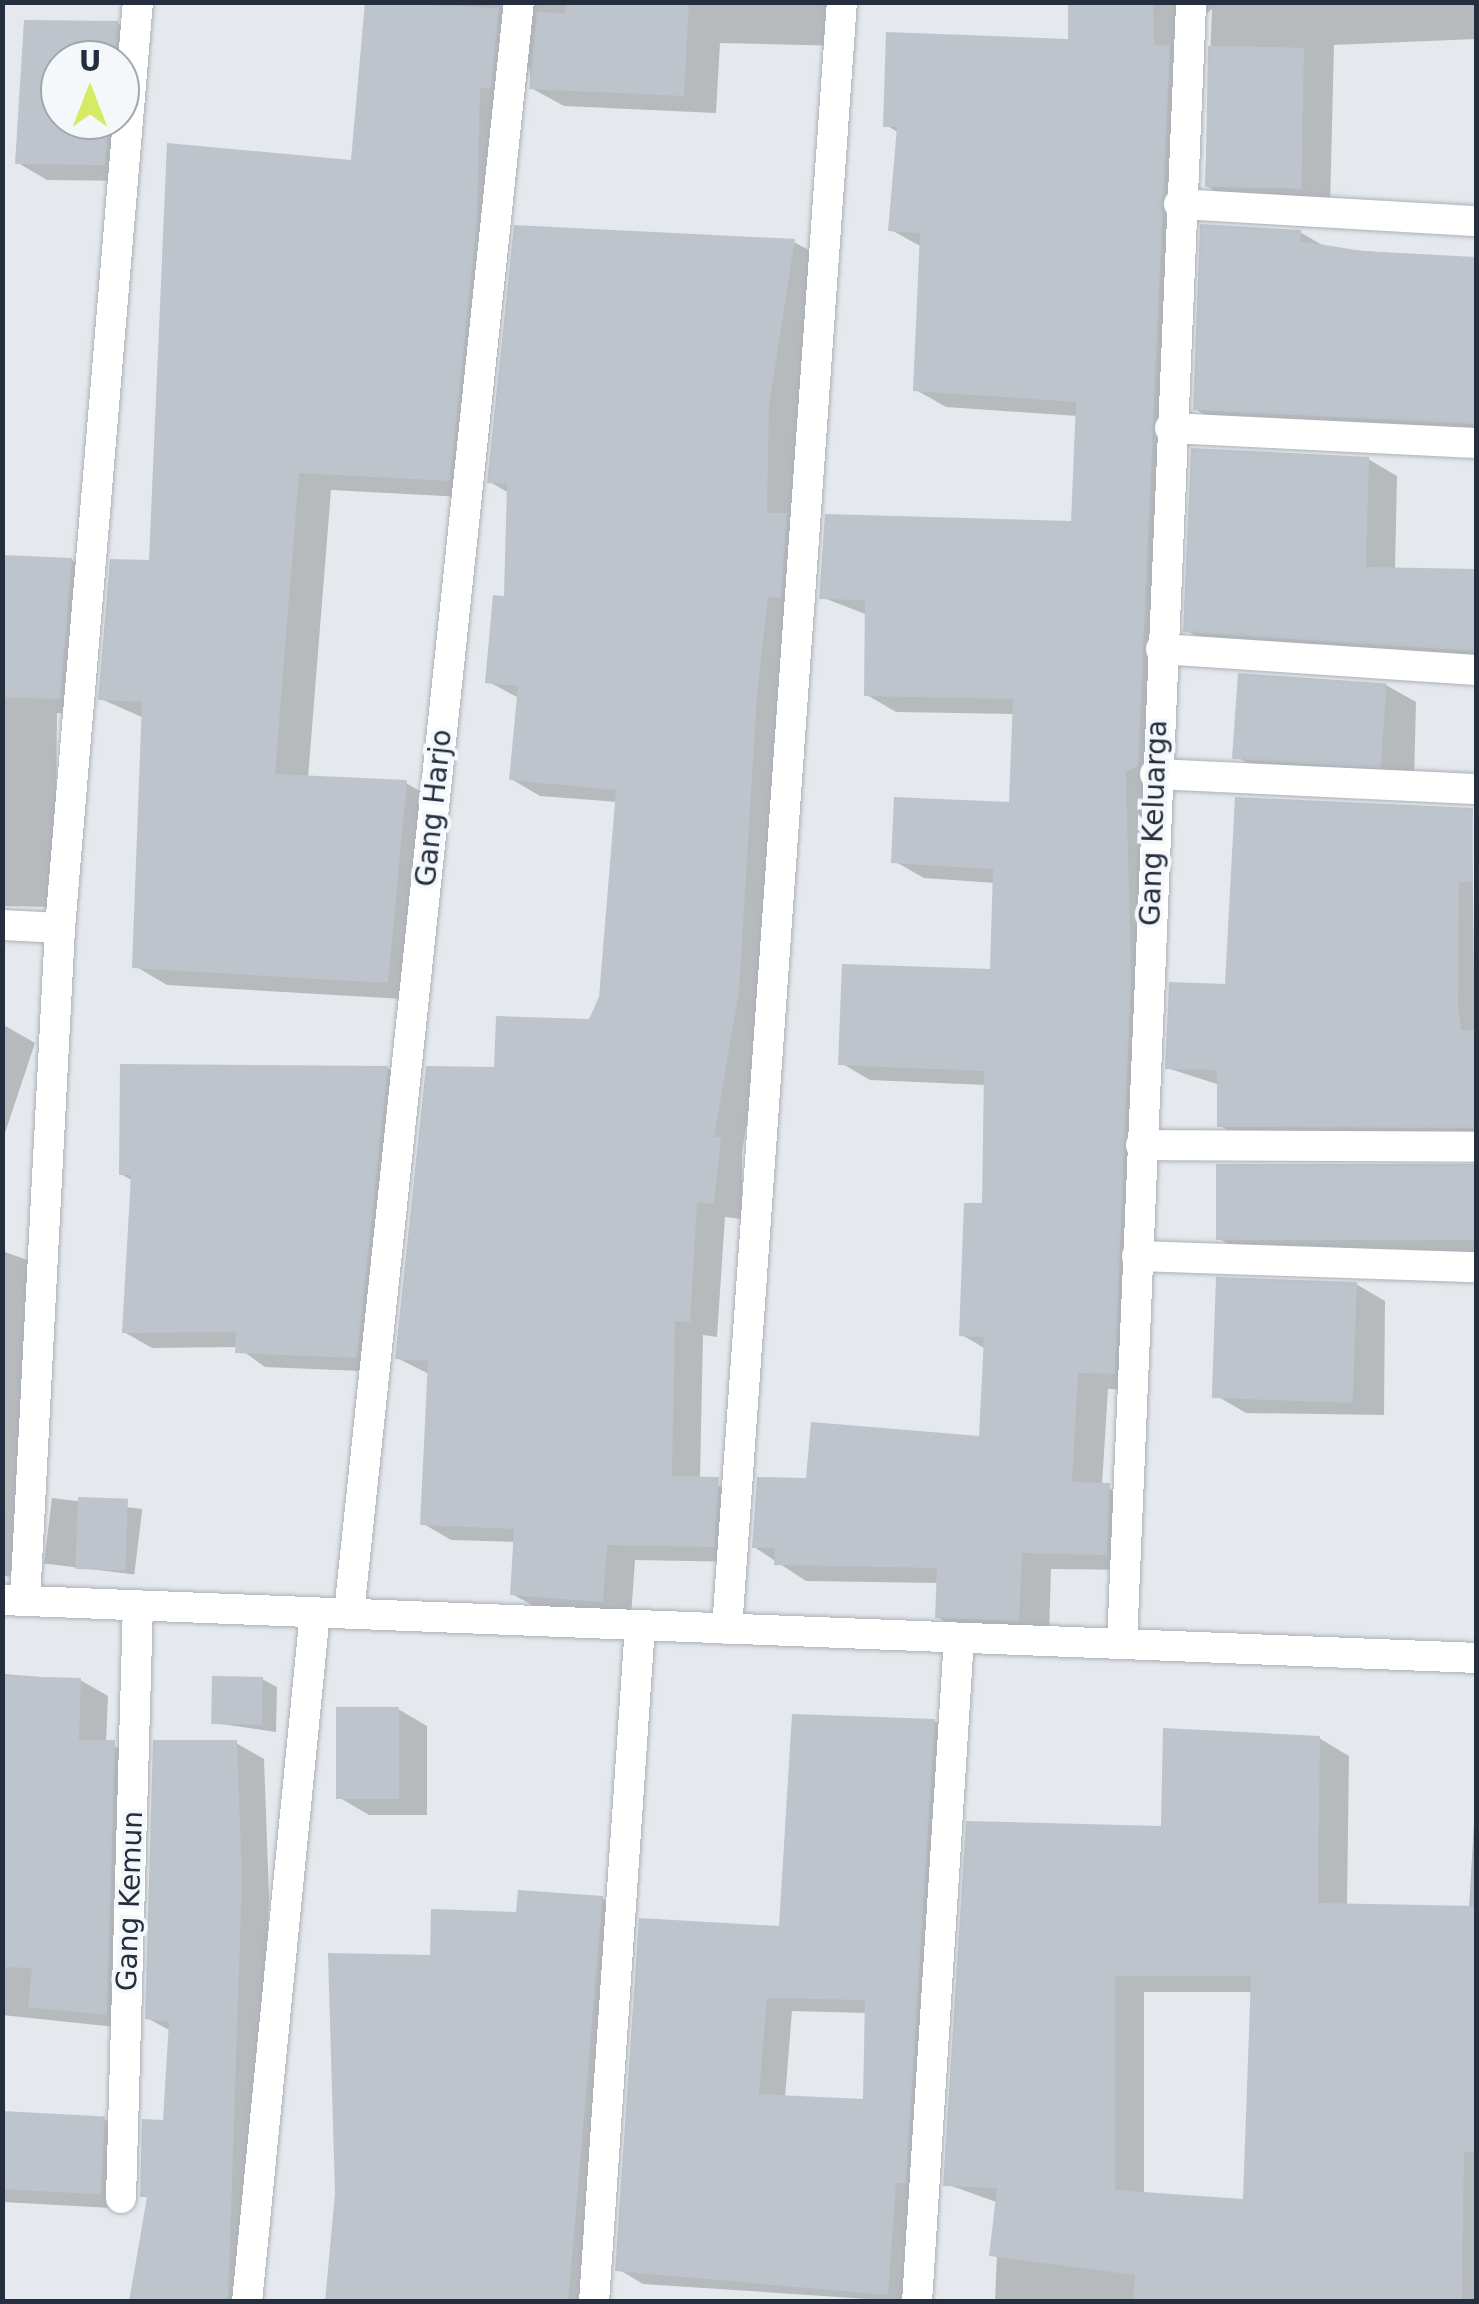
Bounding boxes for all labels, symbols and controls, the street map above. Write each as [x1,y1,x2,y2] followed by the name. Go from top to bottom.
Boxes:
[40,40,140,140] north arrow
[79,45,101,78] text: U
[1134,719,1174,927] street label: Gang Keluarga
[409,728,459,888] street label: Gang Harjo
[110,1810,150,1992] street label: Gang Kemun

